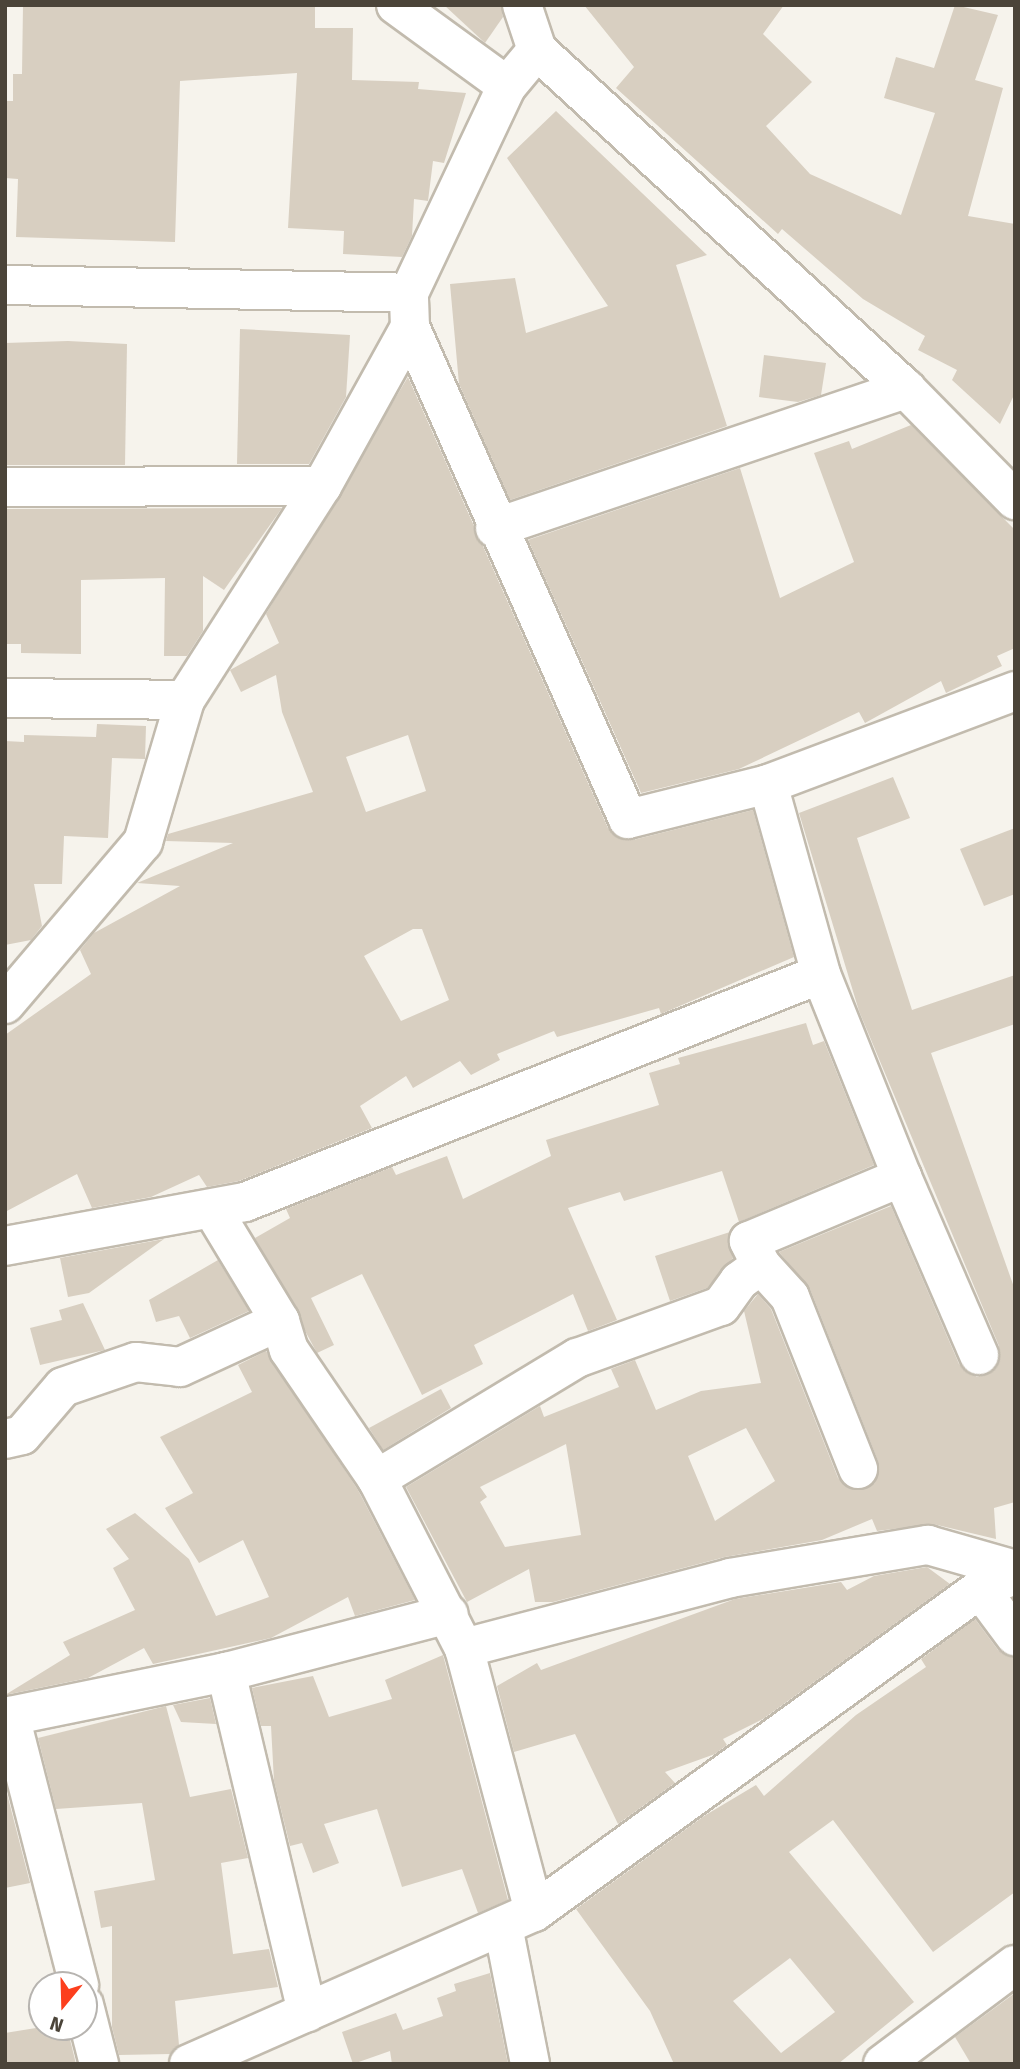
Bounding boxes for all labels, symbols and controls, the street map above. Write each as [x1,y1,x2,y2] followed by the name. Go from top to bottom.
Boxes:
[28,1971,98,2041] north arrow
[47,2012,66,2037] text: N

